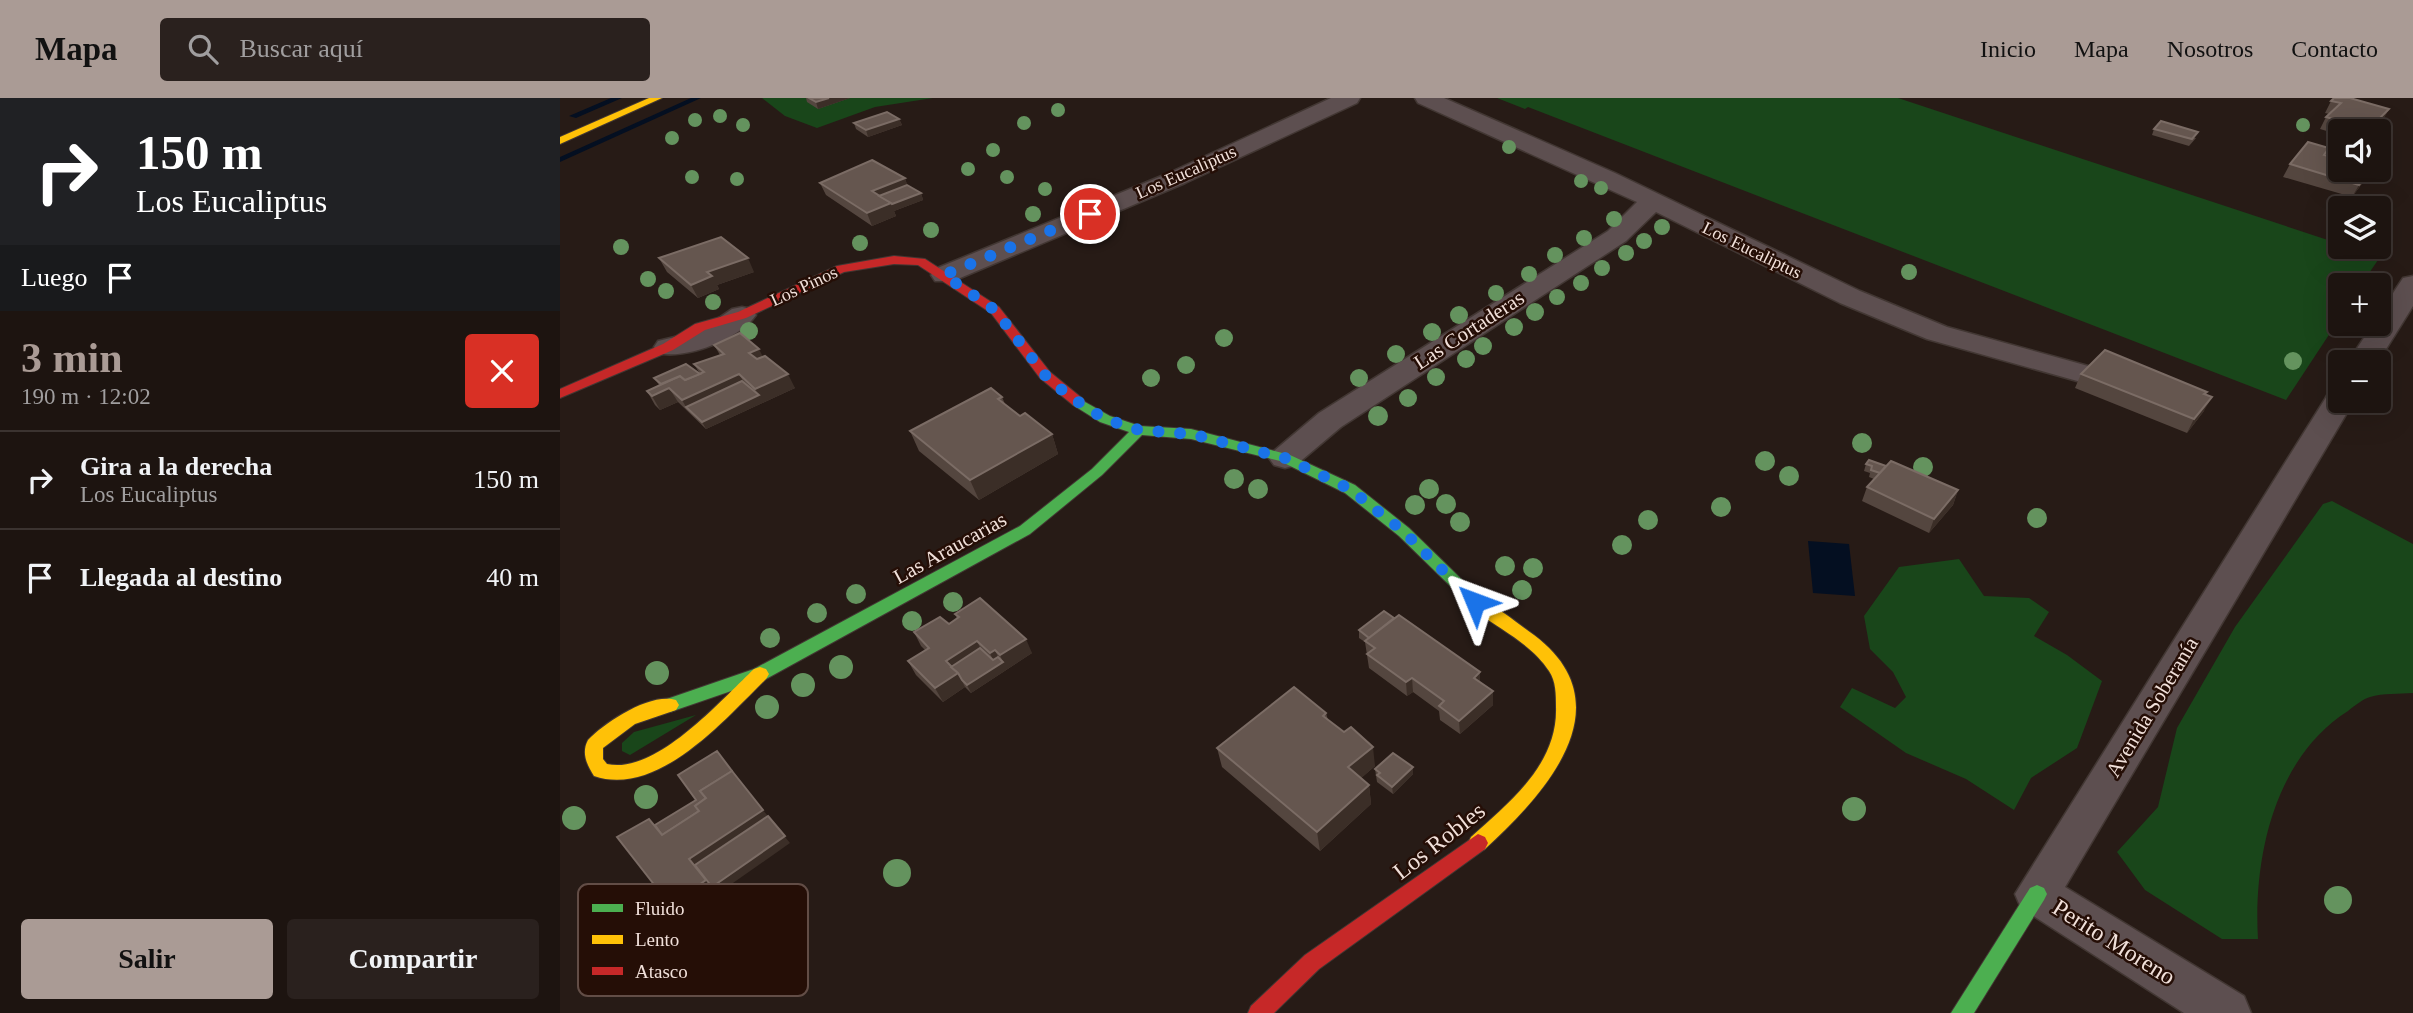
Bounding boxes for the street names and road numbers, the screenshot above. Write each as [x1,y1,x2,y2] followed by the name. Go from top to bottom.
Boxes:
[1133,141,1239,203] street label: Los Eucaliptus
[1699,217,1805,283] street label: Los Eucaliptus
[767,262,841,310] street label: Los Pinos
[1409,285,1529,375] street label: Las Cortaderas
[889,507,1011,589] street label: Las Araucarias
[2101,632,2204,781] street label: Avenida Soberanía
[1388,797,1490,885] street label: Los Robles
[2048,894,2180,990] street label: Perito Moreno

